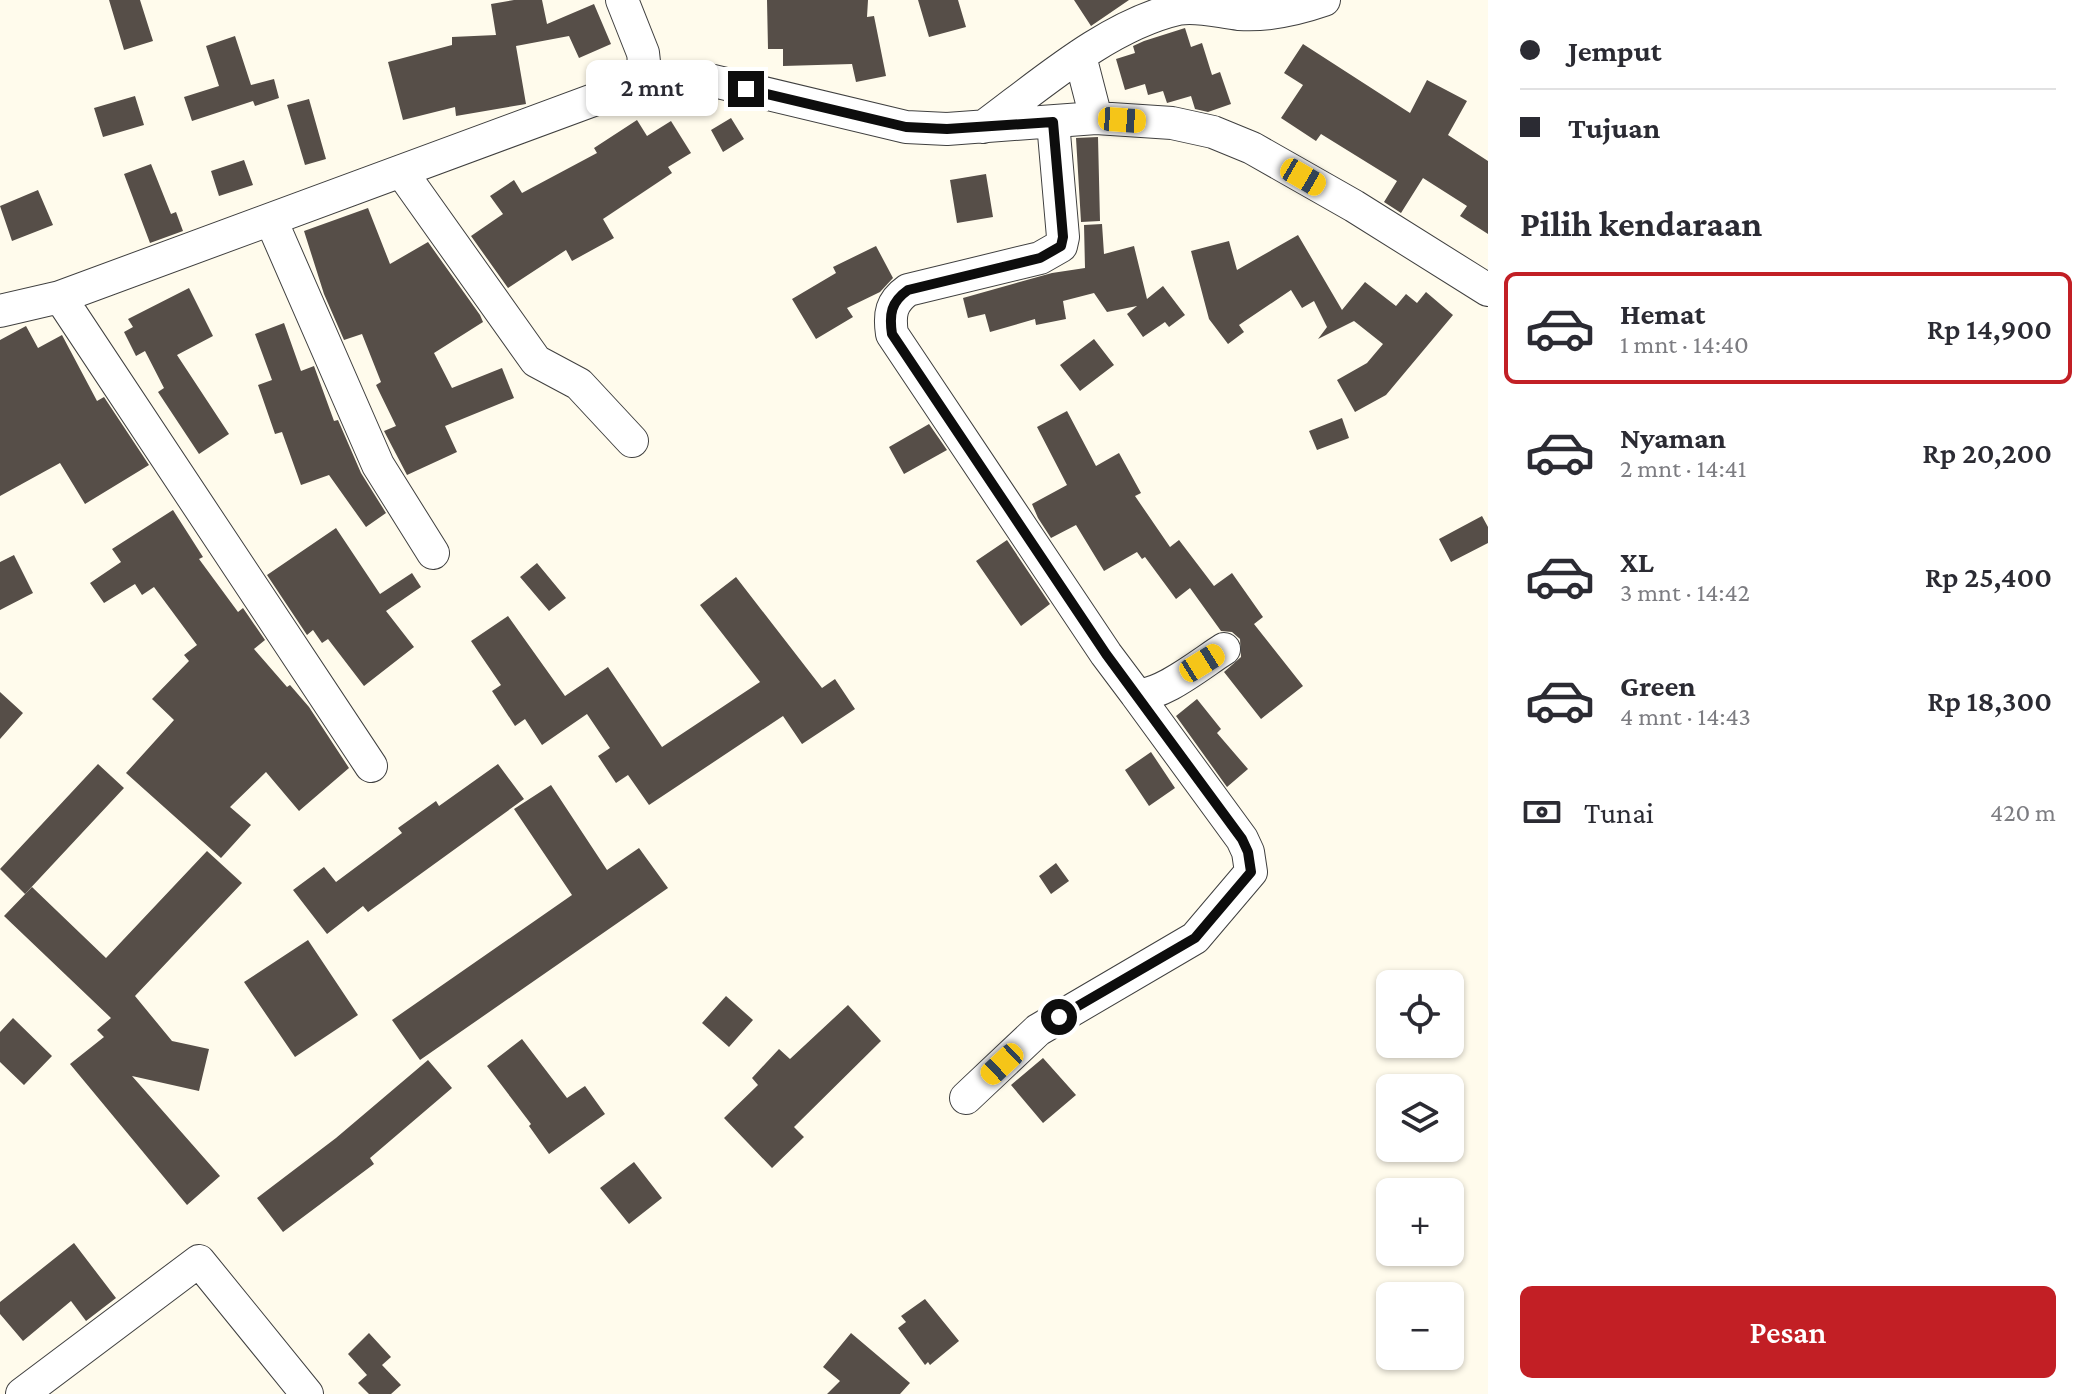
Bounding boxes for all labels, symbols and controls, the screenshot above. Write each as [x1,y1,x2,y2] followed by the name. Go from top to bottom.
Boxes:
[1568,34,1661,67] text: Jemput
[586,61,718,117] callout: 2 mnt
[728,71,764,107] route end
[620,73,684,102] text: 2 mnt
[1097,106,1147,134] car
[1568,111,1660,144] text: Tujuan
[1276,155,1330,199] car
[1520,204,1762,244] text: Pilih kendaraan
[1524,292,1596,364] icon: car
[1620,297,1705,330] text: Hemat
[1927,312,2052,345] text: Rp 14,900
[1620,330,1749,359] text: 1 mnt · 14:40
[1524,416,1596,488] icon: car
[1620,421,1726,454] text: Nyaman
[1922,436,2052,469] text: Rp 20,200
[1620,454,1747,483] text: 2 mnt · 14:41
[1524,540,1596,612] icon: car
[1620,545,1654,578] text: XL
[1925,560,2052,593] text: Rp 25,400
[1620,578,1750,607] text: 3 mnt · 14:42
[1175,640,1229,686] car
[1524,664,1596,736] icon: car
[1620,669,1696,702] text: Green
[1927,684,2052,717] text: Rp 18,300
[1620,702,1751,731] text: 4 mnt · 14:43
[1520,790,1564,834] icon: cash
[1584,796,1654,829] text: Tunai
[1990,798,2056,827] text: 420 m
[1376,970,1464,1370] map controls
[1376,970,1464,1058] button: locate
[1041,999,1077,1035] route start
[976,1039,1028,1089] car
[1376,1074,1464,1162] button: layers
[1376,1178,1464,1266] button: +
[1376,1282,1464,1370] button: −
[1520,1286,2056,1378] button: Pesan

